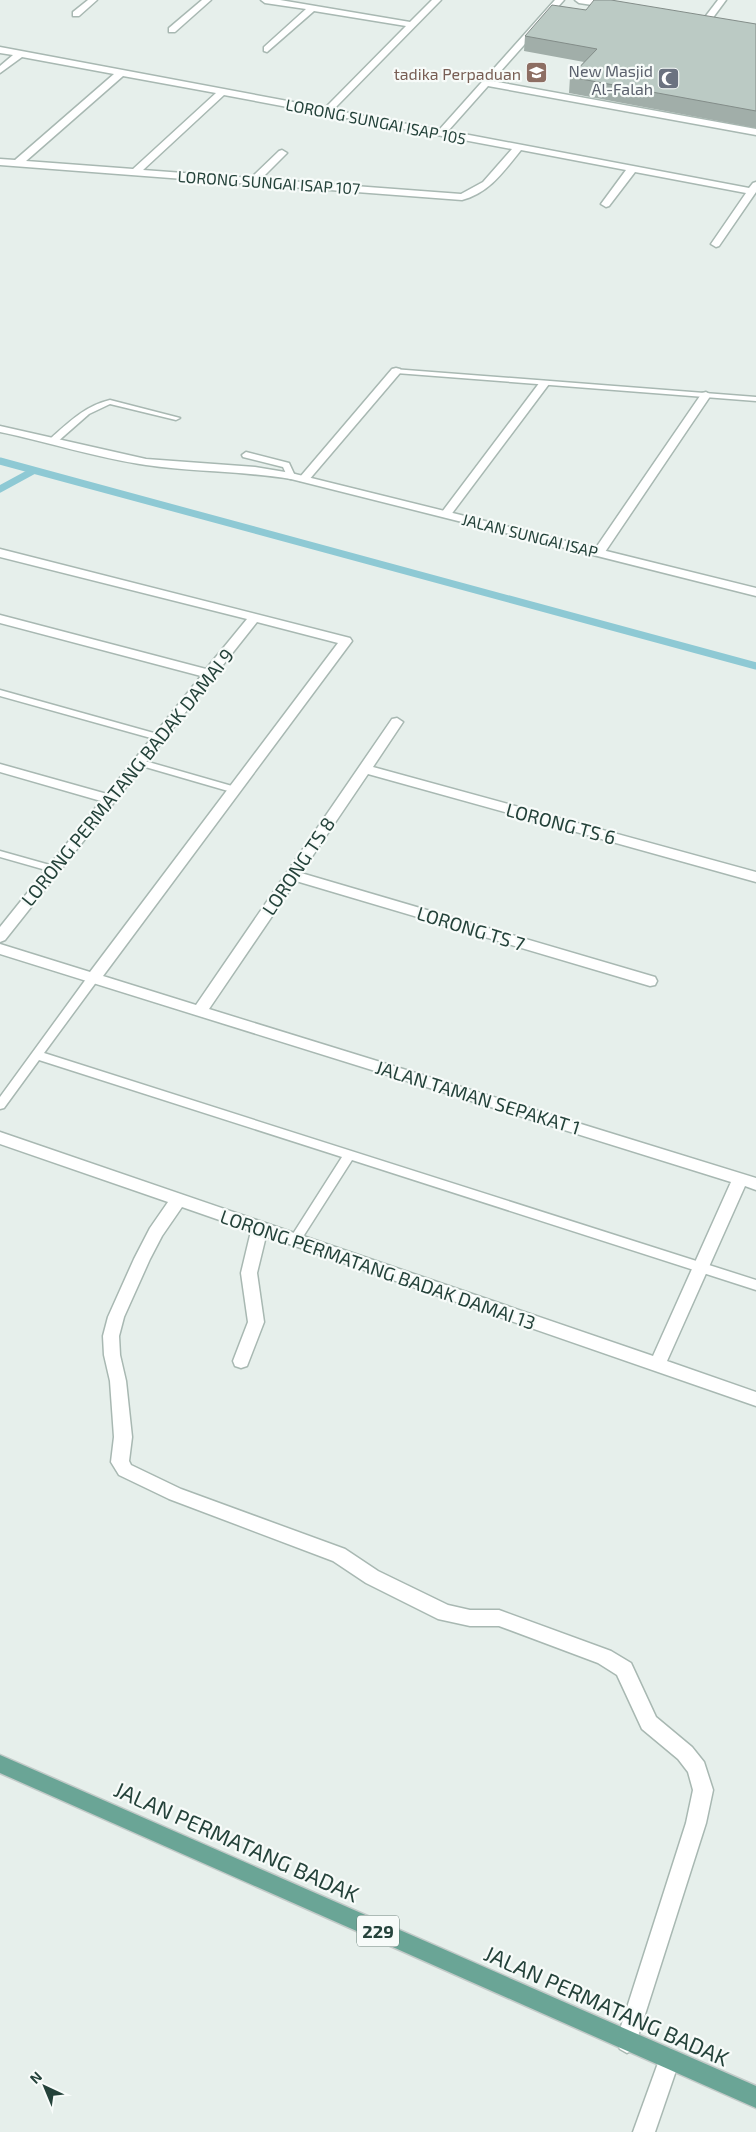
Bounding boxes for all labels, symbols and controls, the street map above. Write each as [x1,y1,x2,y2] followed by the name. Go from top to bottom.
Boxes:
[525,61,549,85] school or university icon: tadika Perpaduan
[569,61,653,98] place label: New Masjid Al-Falah
[394,64,521,83] place label: tadika Perpaduan
[657,67,681,91] mosque icon: New Masjid Al-Falah
[284,94,468,148] street label: LORONG SUNGAI ISAP 105
[177,166,361,198] street label: LORONG SUNGAI ISAP 107
[460,509,600,561] street label: JALAN SUNGAI ISAP
[16,644,238,910] street label: LORONG PERMATANG BADAK DAMAI 9
[504,797,618,849] street label: LORONG TS 6
[257,813,339,919] street label: LORONG TS 8
[414,901,528,955] street label: LORONG TS 7
[373,1055,583,1139] street label: JALAN TAMAN SEPAKAT 1
[217,1204,539,1334] street label: LORONG PERMATANG BADAK DAMAI 13
[111,1775,363,1907] street label: JALAN PERMATANG BADAK
[357,1915,399,1946] road number: 229
[481,1939,733,2071] street label: JALAN PERMATANG BADAK
[20,2062,70,2112] north arrow
[26,2068,45,2087] text: N

